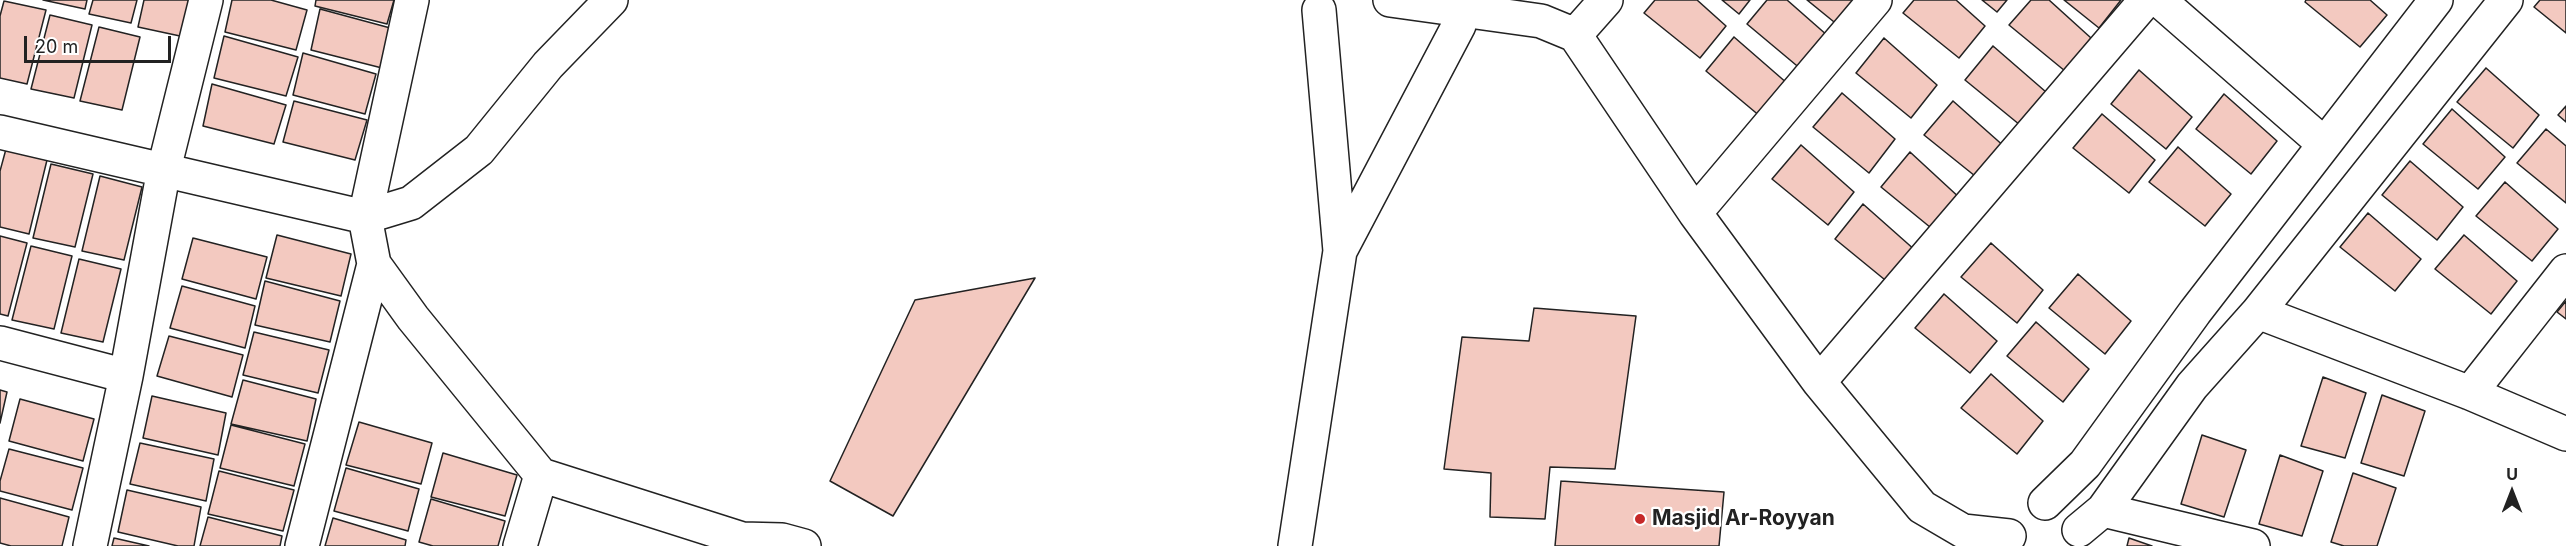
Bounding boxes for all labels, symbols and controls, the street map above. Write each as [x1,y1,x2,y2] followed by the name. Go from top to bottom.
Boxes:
[27,24,174,62] scale bar
[35,36,78,57] text: 20 m
[2482,462,2542,522] north arrow
[2506,464,2518,484] text: U
[1652,506,1835,532] place label: Masjid Ar-Royyan
[1633,512,1647,526] marker: Masjid Ar-Royyan

